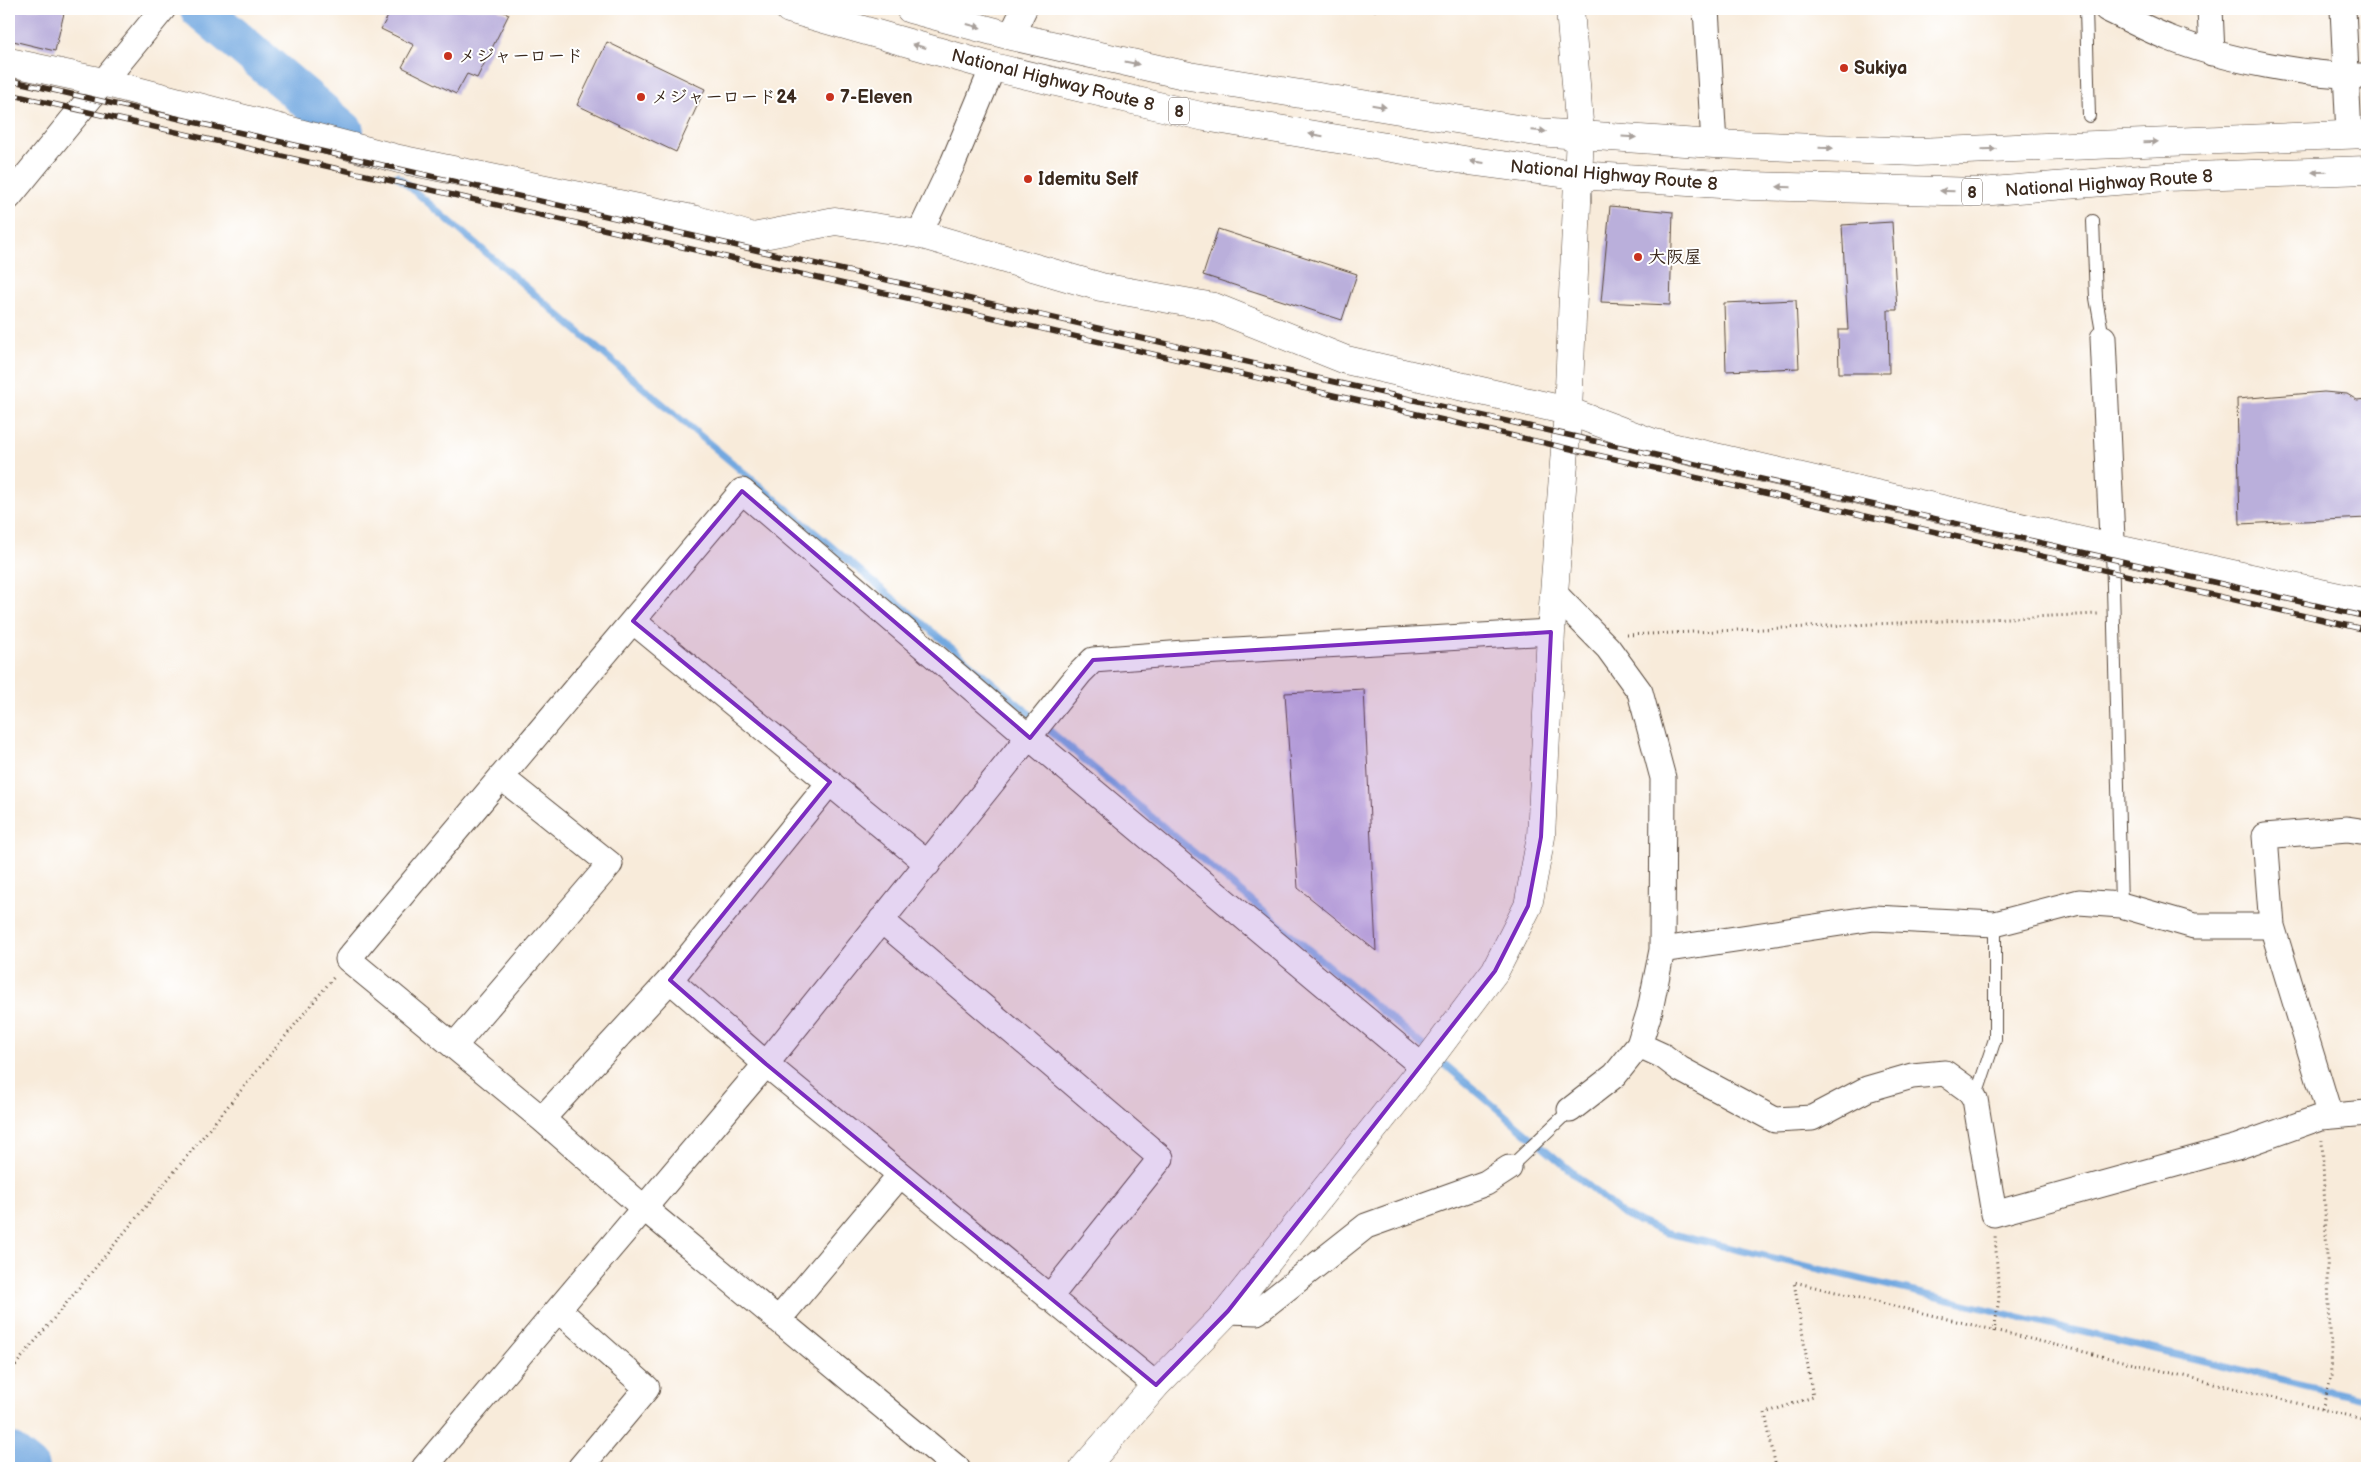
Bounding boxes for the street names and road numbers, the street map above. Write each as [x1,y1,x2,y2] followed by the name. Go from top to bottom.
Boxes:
[949,45,1156,116] street label: National Highway Route 8
[1169,98,1189,124] road number: 8
[1509,156,1719,195] street label: National Highway Route 8
[2004,166,2214,201] street label: National Highway Route 8
[1962,178,1982,206] road number: 8

